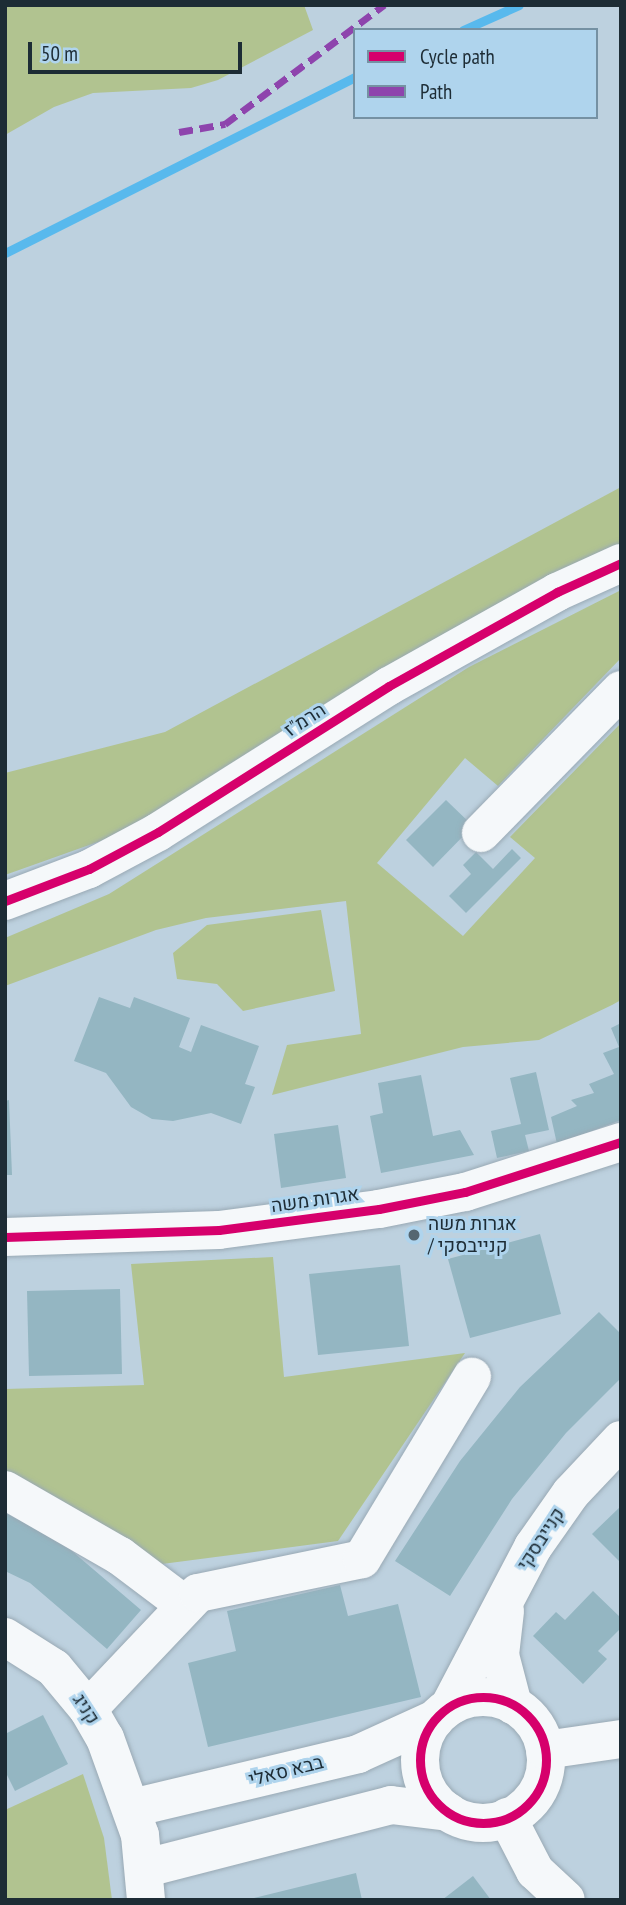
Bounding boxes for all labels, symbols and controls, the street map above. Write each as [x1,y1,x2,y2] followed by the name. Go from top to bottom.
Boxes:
[32,28,245,72] scale bar
[353,28,598,119] legend
[41,40,78,67] text: 50 m
[420,43,495,70] text: Cycle path
[420,78,452,105] text: Path
[280,698,330,742] street label: הרמ"ז
[270,1183,360,1217] street label: אגרות משה
[428,1213,517,1257] place label: אגרות משה / קנייבסקי
[406,1227,422,1243] marker: אגרות משה / קנייבסקי
[512,1504,570,1574] street label: קנייבסקי
[68,1689,104,1729] street label: קניג
[246,1751,326,1791] street label: בבא סאלי

